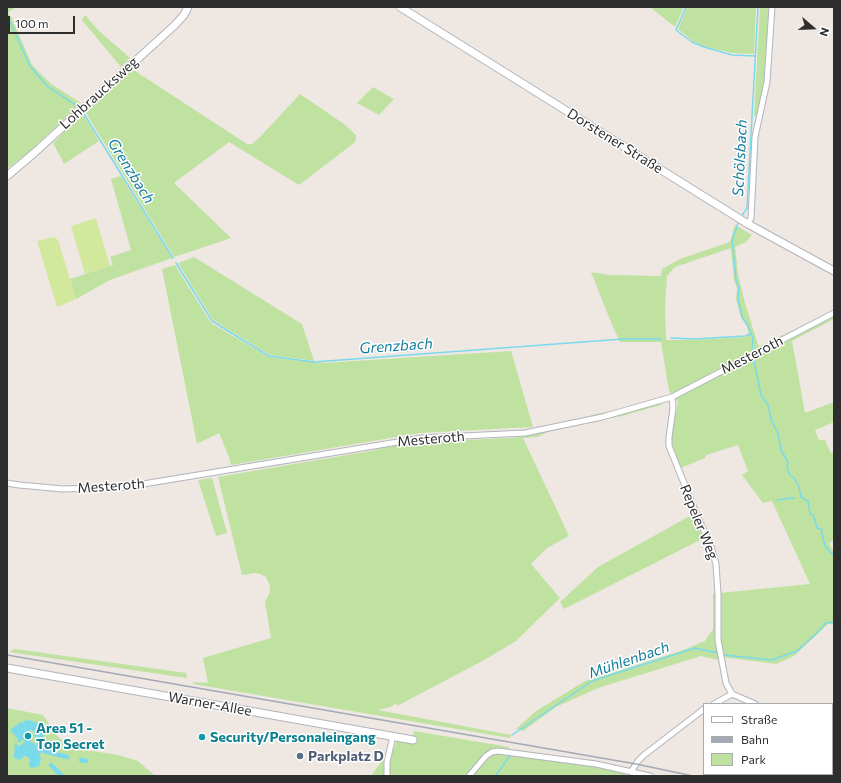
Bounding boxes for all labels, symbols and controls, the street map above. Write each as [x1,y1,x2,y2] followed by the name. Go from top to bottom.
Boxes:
[10,8,77,34] scale bar
[793,8,833,48] north arrow
[15,16,49,30] text: 100 m
[817,26,832,38] text: N
[56,53,142,133] street label: Lohbraucksweg
[564,105,666,177] street label: Dorstener Straße
[729,119,751,197] water label: Schölsbach
[104,135,158,207] water label: Grenzbach
[718,332,786,378] street label: Mesteroth
[359,334,433,358] water label: Grenzbach
[397,428,465,450] street label: Mesteroth
[77,475,145,497] street label: Mesteroth
[676,482,722,562] street label: Repeler Weg
[586,638,672,682] water label: Mühlenbach
[167,688,253,720] street label: Warner-Allee
[703,703,833,775] legend
[741,712,777,726] text: Straße
[36,720,105,752] place label: Area 51 - Top Secret
[210,729,376,745] place label: Security/Personaleingang
[23,731,33,741] marker: Area 51 - Top Secret
[197,732,207,742] marker: Security/Personaleingang
[741,732,769,746] text: Bahn
[308,748,384,764] place label: Parkplatz D
[295,751,305,761] marker: Parkplatz D
[741,752,766,766] text: Park

